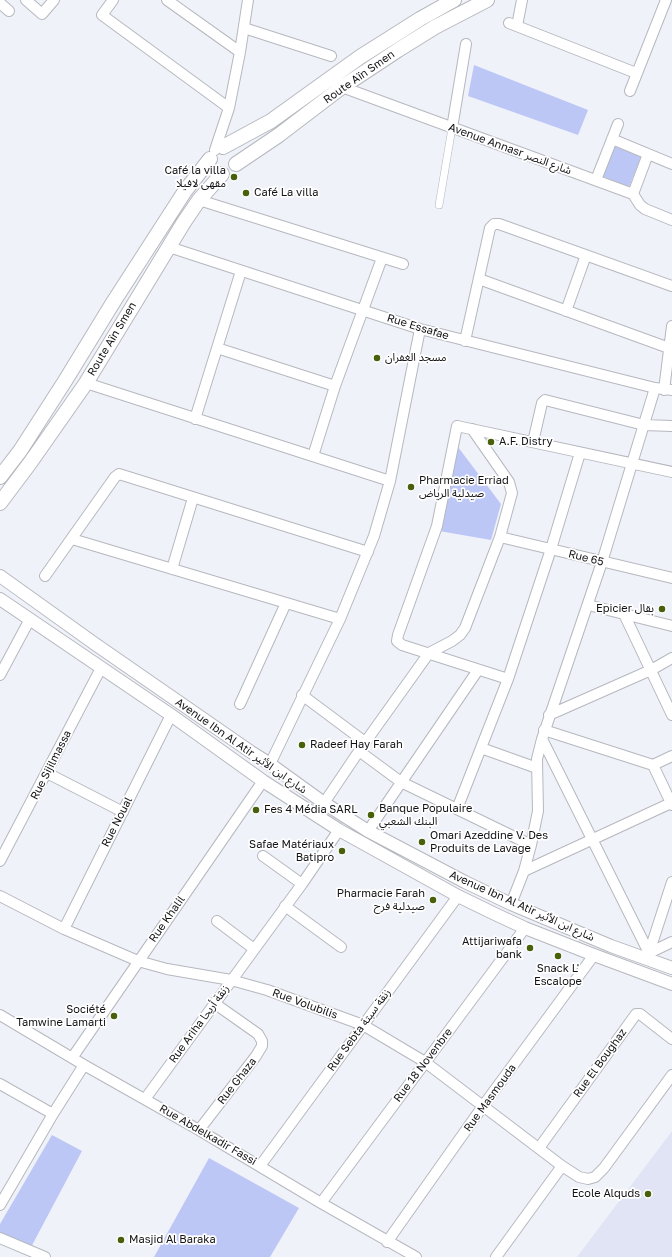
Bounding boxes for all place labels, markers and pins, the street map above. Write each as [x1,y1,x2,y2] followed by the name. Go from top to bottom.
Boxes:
[164,164,226,190] place label: Café la villa مقهى لافيلا
[229,172,239,182] marker: Café la villa مقهى لافيلا
[254,186,318,200] place label: Café La villa
[241,188,251,198] marker: Café La villa
[385,351,447,365] place label: مسجد الغفران
[372,353,382,363] marker: مسجد الغفران
[499,435,553,449] place label: A.F. Distry
[486,437,496,447] marker: A.F. Distry
[419,474,509,500] place label: Pharmacie Erriad صيدلية الرياض
[406,482,416,492] marker: Pharmacie Erriad صيدلية الرياض
[596,602,654,616] place label: Epicier بقال
[657,604,667,614] marker: Epicier بقال
[310,738,403,752] place label: Radeef Hay Farah
[297,740,307,750] marker: Radeef Hay Farah
[379,802,472,828] place label: Banque Populaire البنك الشعبي
[264,803,357,817] place label: Fes 4 Média SARL
[251,805,261,815] marker: Fes 4 Média SARL
[366,810,376,820] marker: Banque Populaire البنك الشعبي
[430,829,548,855] place label: Omari Azeddine V. Des Produits de Lavage
[417,837,427,847] marker: Omari Azeddine V. Des Produits de Lavage
[249,838,334,864] place label: Safae Matériaux Batipro
[337,846,347,856] marker: Safae Matériaux Batipro
[337,887,425,913] place label: Pharmacie Farah صيدلية فرح
[428,895,438,905] marker: Pharmacie Farah صيدلية فرح
[462,935,522,961] place label: Attijariwafa bank
[525,943,535,953] marker: Attijariwafa bank
[553,951,563,961] marker: Snack L' Escalope
[534,962,582,988] place label: Snack L' Escalope
[16,1003,106,1029] place label: Société Tamwine Lamarti
[109,1011,119,1021] marker: Société Tamwine Lamarti
[572,1187,640,1201] place label: Ecole Alquds
[643,1189,653,1199] marker: Ecole Alquds
[129,1233,216,1247] place label: Masjid Al Baraka
[116,1235,126,1245] marker: Masjid Al Baraka

